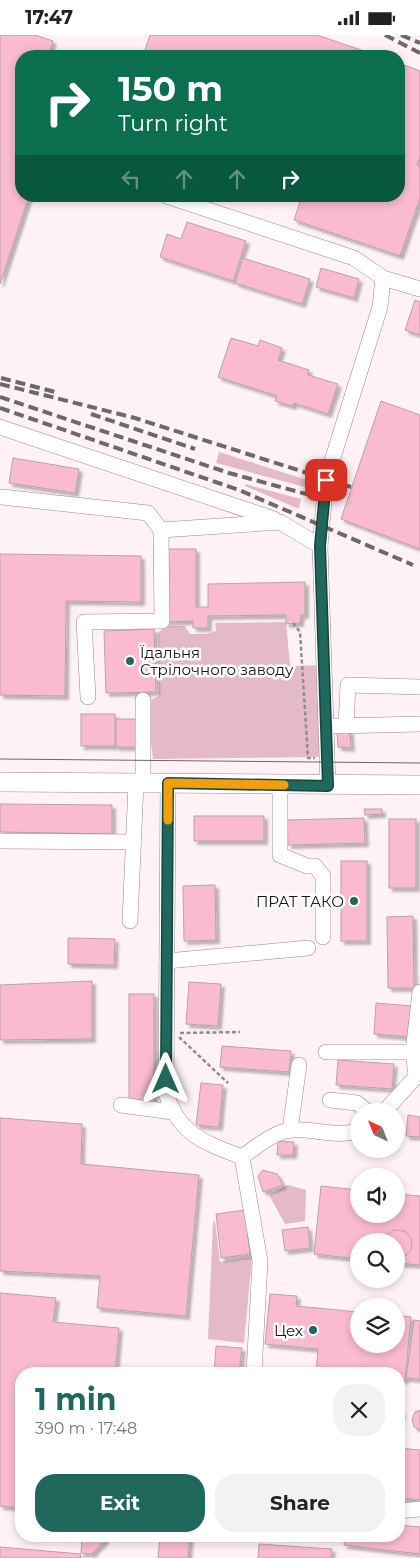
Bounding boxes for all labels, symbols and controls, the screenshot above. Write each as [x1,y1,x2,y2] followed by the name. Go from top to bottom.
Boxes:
[25,6,73,29] text: 17:47
[118,67,223,110] text: 150 m
[35,70,100,135] icon: right
[118,110,228,137] text: Turn right
[117,165,145,193] icon: left
[170,165,198,193] icon: ahead
[223,165,251,193] icon: ahead
[276,165,304,193] icon: right
[305,459,347,501] pin
[312,466,340,494] icon: arrive
[140,643,294,679] place label: Їдальня Стрілочного заводу
[124,655,136,667] marker: Їдальня Стрілочного заводу
[256,892,344,911] place label: ПРАТ ТАКО
[348,895,360,907] marker: ПРАТ ТАКО
[139,1052,191,1104] position arrow
[350,1103,405,1157] north arrow
[350,1103,405,1353] map controls
[350,1168,405,1223] button: sound
[350,1233,405,1288] button: search
[350,1298,405,1353] button: layers
[274,1321,303,1340] place label: Цех
[307,1324,319,1336] marker: Цех
[35,1381,116,1418] text: 1 min
[333,1384,385,1436] button: close
[35,1419,137,1438] text: 390 m · 17:48
[35,1474,205,1532] button: Exit
[215,1474,385,1532] button: Share

